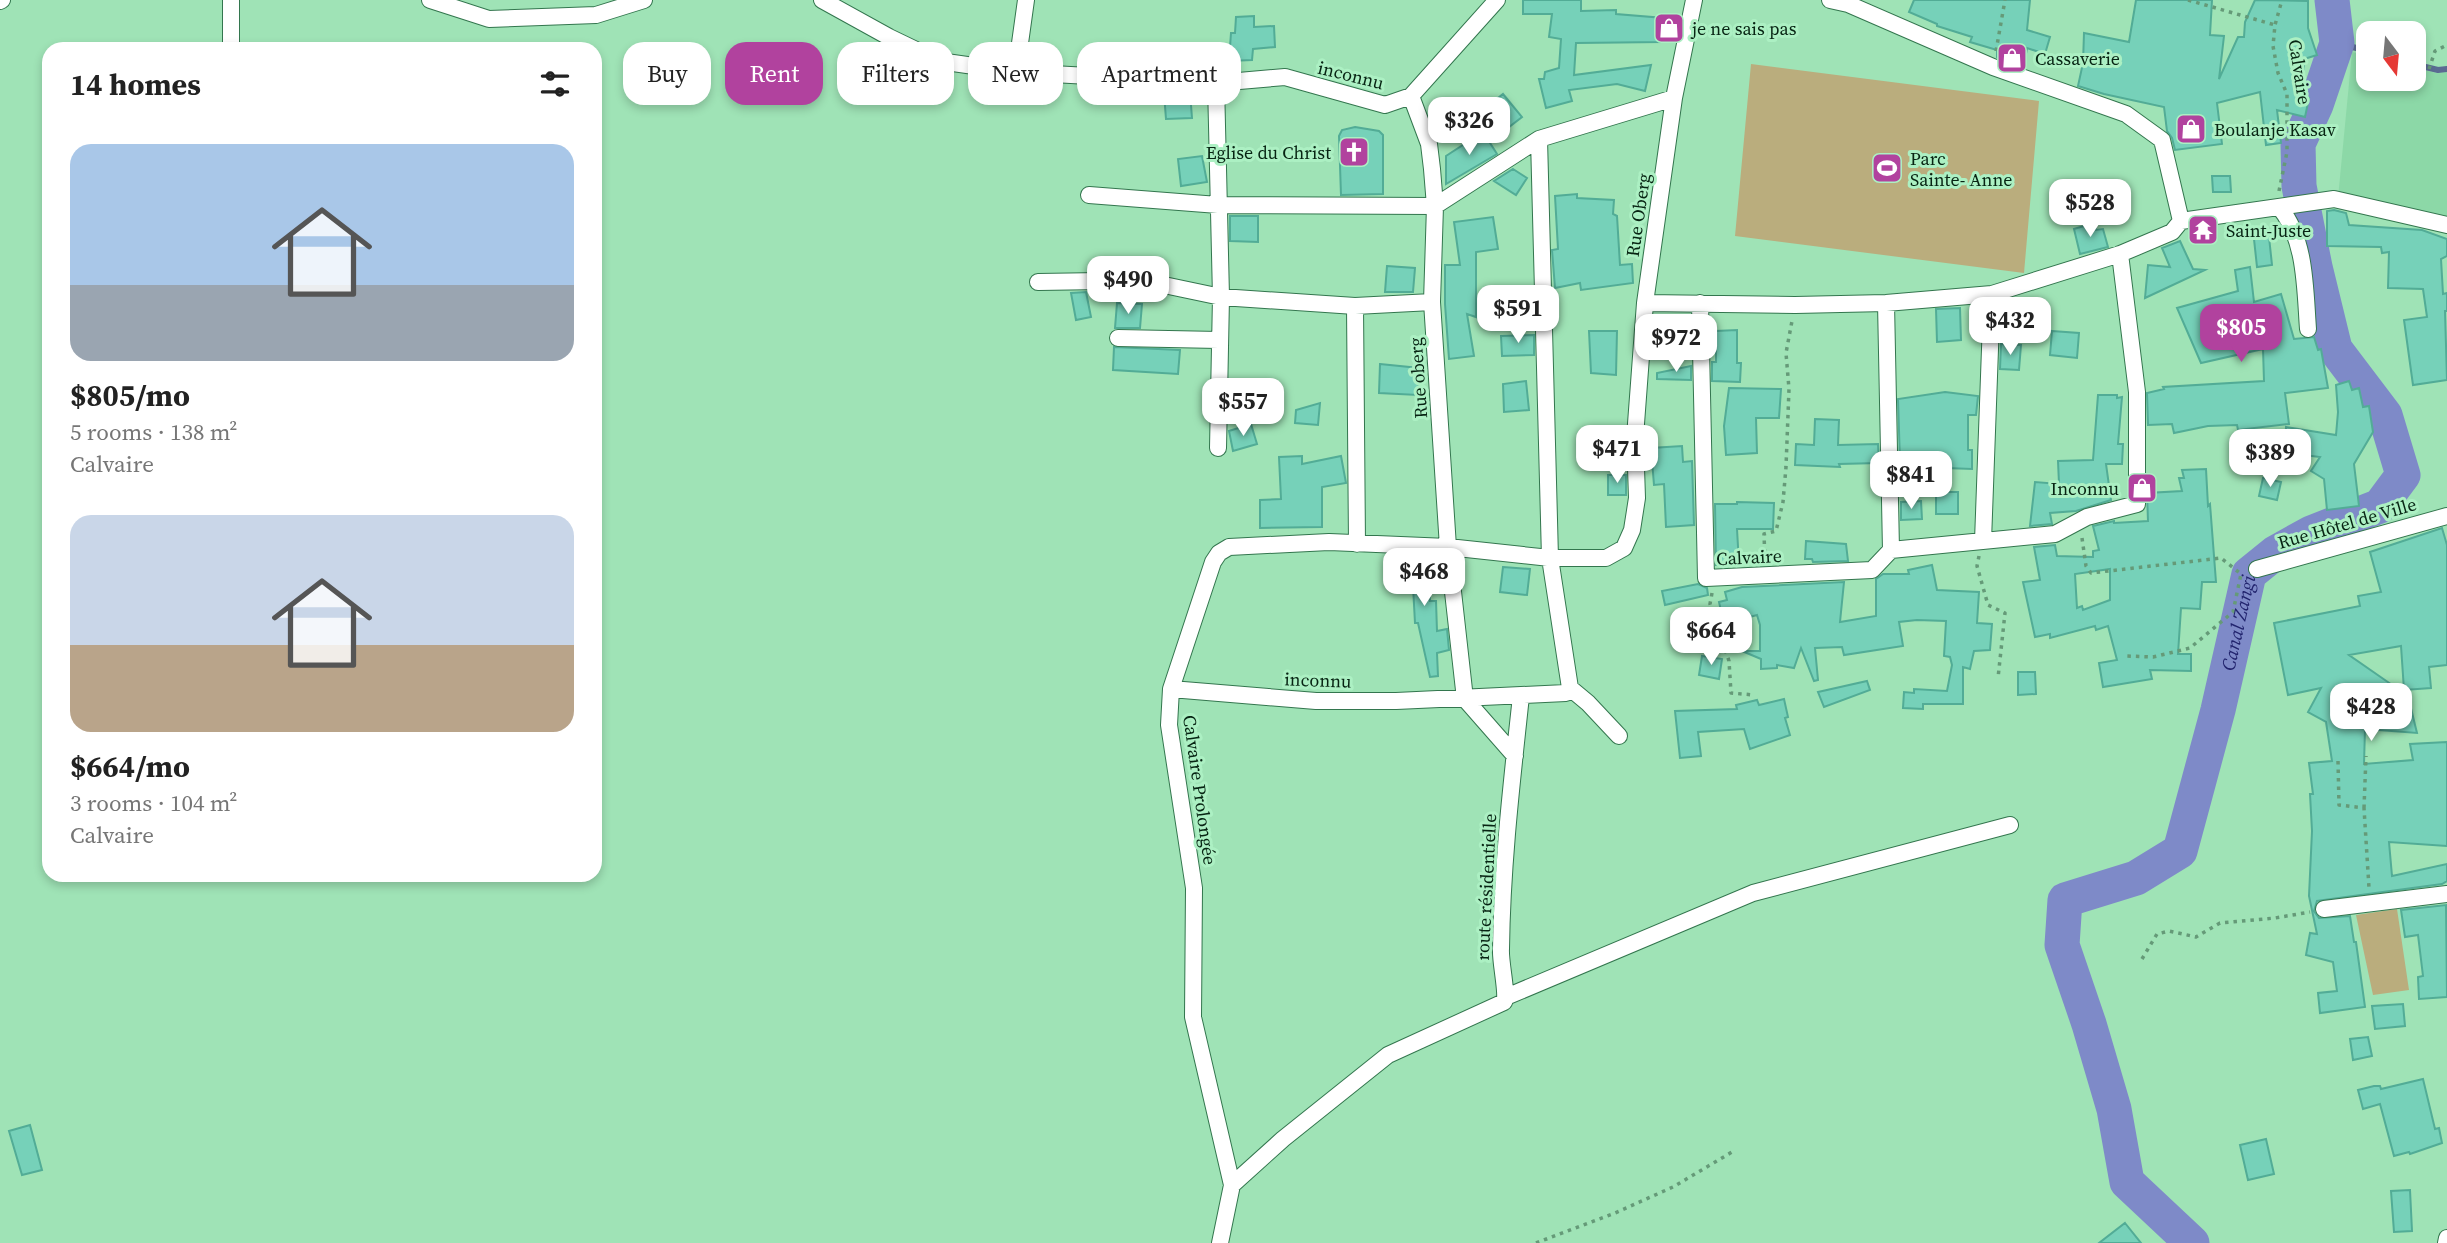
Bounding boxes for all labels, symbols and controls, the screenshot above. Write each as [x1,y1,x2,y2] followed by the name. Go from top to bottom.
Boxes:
[1652,11,1686,45] shop icon: je ne sais pas
[1690,16,1797,41] place label: je ne sais pas
[2356,21,2426,91] north arrow
[2356,21,2426,91] map controls
[2283,38,2317,106] street label: Calvaire
[1995,41,2029,75] shop icon: Cassaverie
[623,42,711,105] chip: Buy
[725,42,823,105] chip: Rent
[837,42,954,105] chip: Filters
[968,42,1063,105] chip: New
[1077,42,1241,105] chip: Apartment
[2035,46,2120,71] place label: Cassaverie
[1315,55,1387,95] street label: inconnu
[70,64,201,105] text: 14 homes
[536,65,574,103] icon: filters
[1428,97,1510,157] pin: $326
[1444,104,1494,136] text: $326
[2174,112,2208,146] shop icon: Boulanje Kasav
[2214,117,2336,142] place label: Boulanje Kasav
[1337,135,1371,169] church icon: Eglise du Christ
[1206,140,1331,165] place label: Eglise du Christ
[1910,146,2013,192] place label: Parc Sainte- Anne
[1870,151,1904,185] sports icon: Parc Sainte- Anne
[1620,172,1656,258] street label: Rue Oberg
[2049,180,2131,239] pin: $528
[2065,186,2115,218] text: $528
[259,189,385,315] icon: home
[2186,213,2220,247] temple icon: Saint-Juste
[2226,218,2311,243] place label: Saint-Juste
[1087,256,1169,316] pin: $490
[1103,263,1153,295] text: $490
[1477,286,1559,345] pin: $591
[1493,292,1543,324] text: $591
[1969,298,2051,357] pin: $432
[1985,304,2035,336] text: $432
[2200,304,2282,364] pin: $805
[2216,311,2266,343] text: $805
[1635,314,1717,374] pin: $972
[1651,321,1701,353] text: $972
[1403,337,1433,419] street label: Rue oberg
[70,375,190,416] text: $805/mo
[1202,378,1284,438] pin: $557
[1218,385,1268,417] text: $557
[70,416,237,448] text: 5 rooms · 138 m²
[1576,426,1658,485] pin: $471
[2229,430,2311,489] pin: $389
[1592,432,1642,464] text: $471
[2245,436,2295,468] text: $389
[70,448,154,480] text: Calvaire
[1870,452,1952,511] pin: $841
[1886,458,1936,490] text: $841
[2125,471,2159,505] shop icon: Inconnu
[2051,476,2119,501] place label: Inconnu
[2275,491,2419,555] street label: Rue Hôtel de Ville
[1716,543,1782,571] street label: Calvaire
[1383,548,1465,608] pin: $468
[1399,555,1449,587] text: $468
[259,560,385,686] icon: home
[2214,572,2261,673] water label: Canal Zangi
[1670,608,1752,667] pin: $664
[1686,614,1736,646] text: $664
[1284,666,1352,694] street label: inconnu
[2330,684,2412,743] pin: $428
[2346,690,2396,722] text: $428
[1177,713,1223,867] street label: Calvaire Prolongée
[70,746,190,787] text: $664/mo
[70,787,237,819] text: 3 rooms · 104 m²
[1470,813,1502,961] street label: route résidentielle
[70,819,154,851] text: Calvaire

